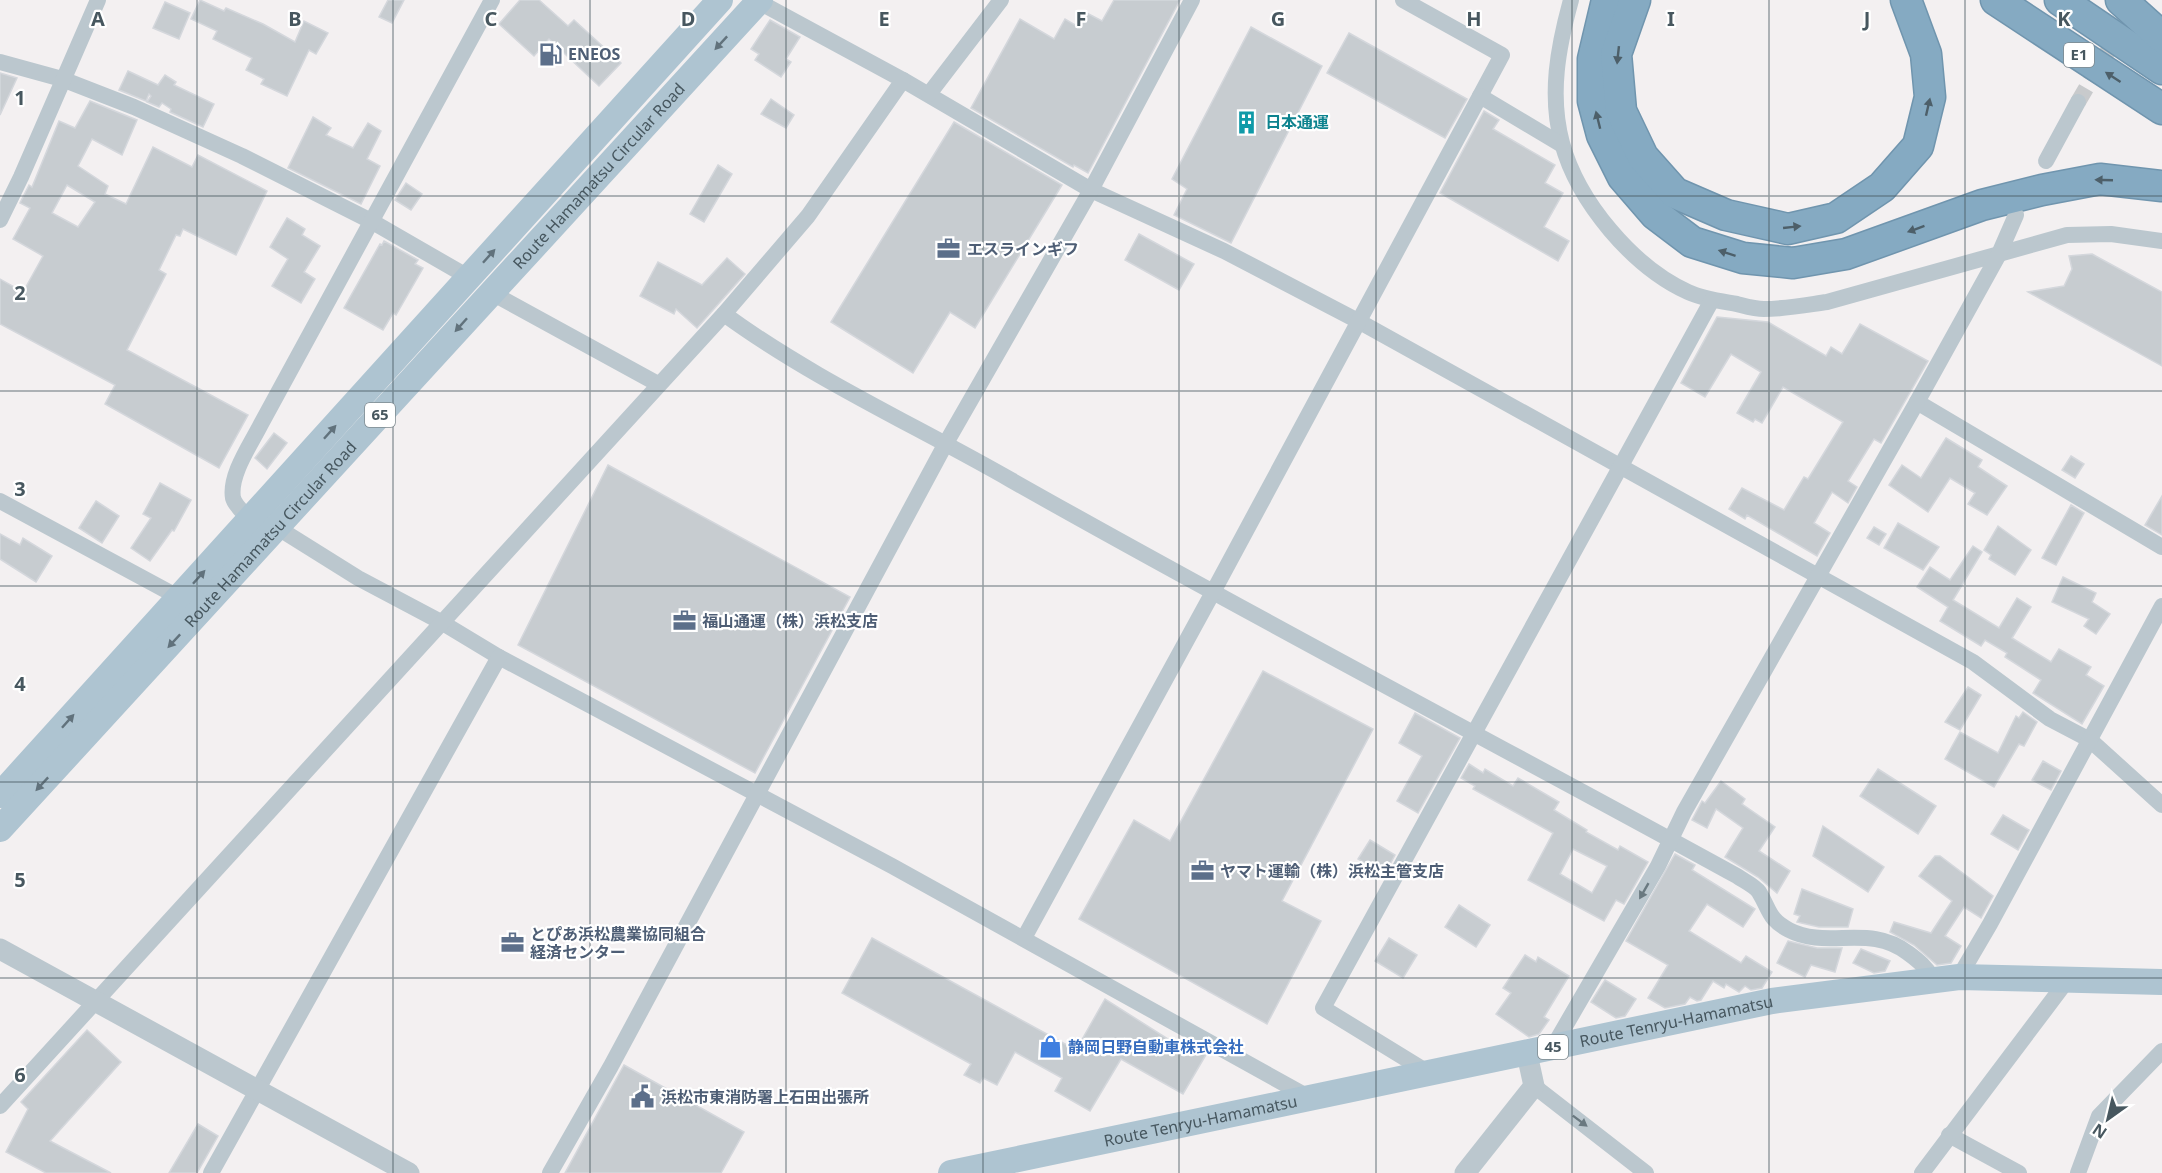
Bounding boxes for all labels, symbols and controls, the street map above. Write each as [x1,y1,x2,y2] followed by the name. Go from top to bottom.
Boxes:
[91,5,105,32] text: A
[288,5,302,32] text: B
[485,5,498,32] text: C
[681,5,695,32] text: D
[878,5,890,32] text: E
[1076,5,1086,32] text: F
[1271,5,1285,32] text: G
[1466,5,1482,32] text: H
[1667,5,1675,32] text: I
[1862,5,1870,32] text: J
[2057,5,2071,32] text: K
[715,35,728,50] one-way arrow
[537,41,563,67] fuel station icon: ENEOS
[568,43,621,65] place label: ENEOS
[2064,43,2094,67] road number: E1
[1613,46,1623,65] one-way arrow
[2105,72,2121,83] one-way arrow
[508,78,690,274] street label: Route Hamamatsu Circular Road
[14,84,26,111] text: 1
[1923,98,1933,116] one-way arrow
[1234,109,1260,135] building icon: 日本通運
[1265,111,1329,133] place label: 日本通運
[1592,111,1602,129] one-way arrow
[2094,175,2113,185] one-way arrow
[1783,222,1802,232] one-way arrow
[1907,224,1925,234] one-way arrow
[936,236,962,262] office icon: エスラインギフ
[967,238,1079,260] place label: エスラインギフ
[1718,248,1736,257] one-way arrow
[482,249,496,264] one-way arrow
[14,279,26,306] text: 2
[454,318,468,333] one-way arrow
[365,403,395,427] road number: 65
[323,425,336,440] one-way arrow
[179,436,361,632] street label: Route Hamamatsu Circular Road
[14,475,26,502] text: 3
[192,570,205,585] one-way arrow
[671,608,697,634] office icon: 福山通運（株）浜松支店
[702,610,878,632] place label: 福山通運（株）浜松支店
[167,633,181,648] one-way arrow
[14,670,26,697] text: 4
[61,714,74,729] one-way arrow
[36,776,49,791] one-way arrow
[1189,858,1215,884] office icon: ヤマト運輸（株）浜松主管支店
[1220,860,1444,882] place label: ヤマト運輸（株）浜松主管支店
[14,866,26,893] text: 5
[1638,883,1649,899] one-way arrow
[530,923,706,963] place label: とぴあ浜松農業協同組合 経済センター
[499,930,525,956] office icon: とぴあ浜松農業協同組合 経済センター
[1578,990,1775,1052] street label: Route Tenryu-Hamamatsu
[1037,1034,1063,1060] shop icon: 静岡日野自動車株式会社
[1538,1035,1568,1059] road number: 45
[1068,1036,1244,1058] place label: 静岡日野自動車株式会社
[14,1061,26,1088] text: 6
[630,1084,656,1110] public building icon: 浜松市東消防署上石田出張所
[661,1086,869,1108] place label: 浜松市東消防署上石田出張所
[2078,1089,2138,1149] north arrow
[1102,1090,1299,1152] street label: Route Tenryu-Hamamatsu
[1573,1114,1588,1126] one-way arrow
[2088,1119,2111,1144] text: N

